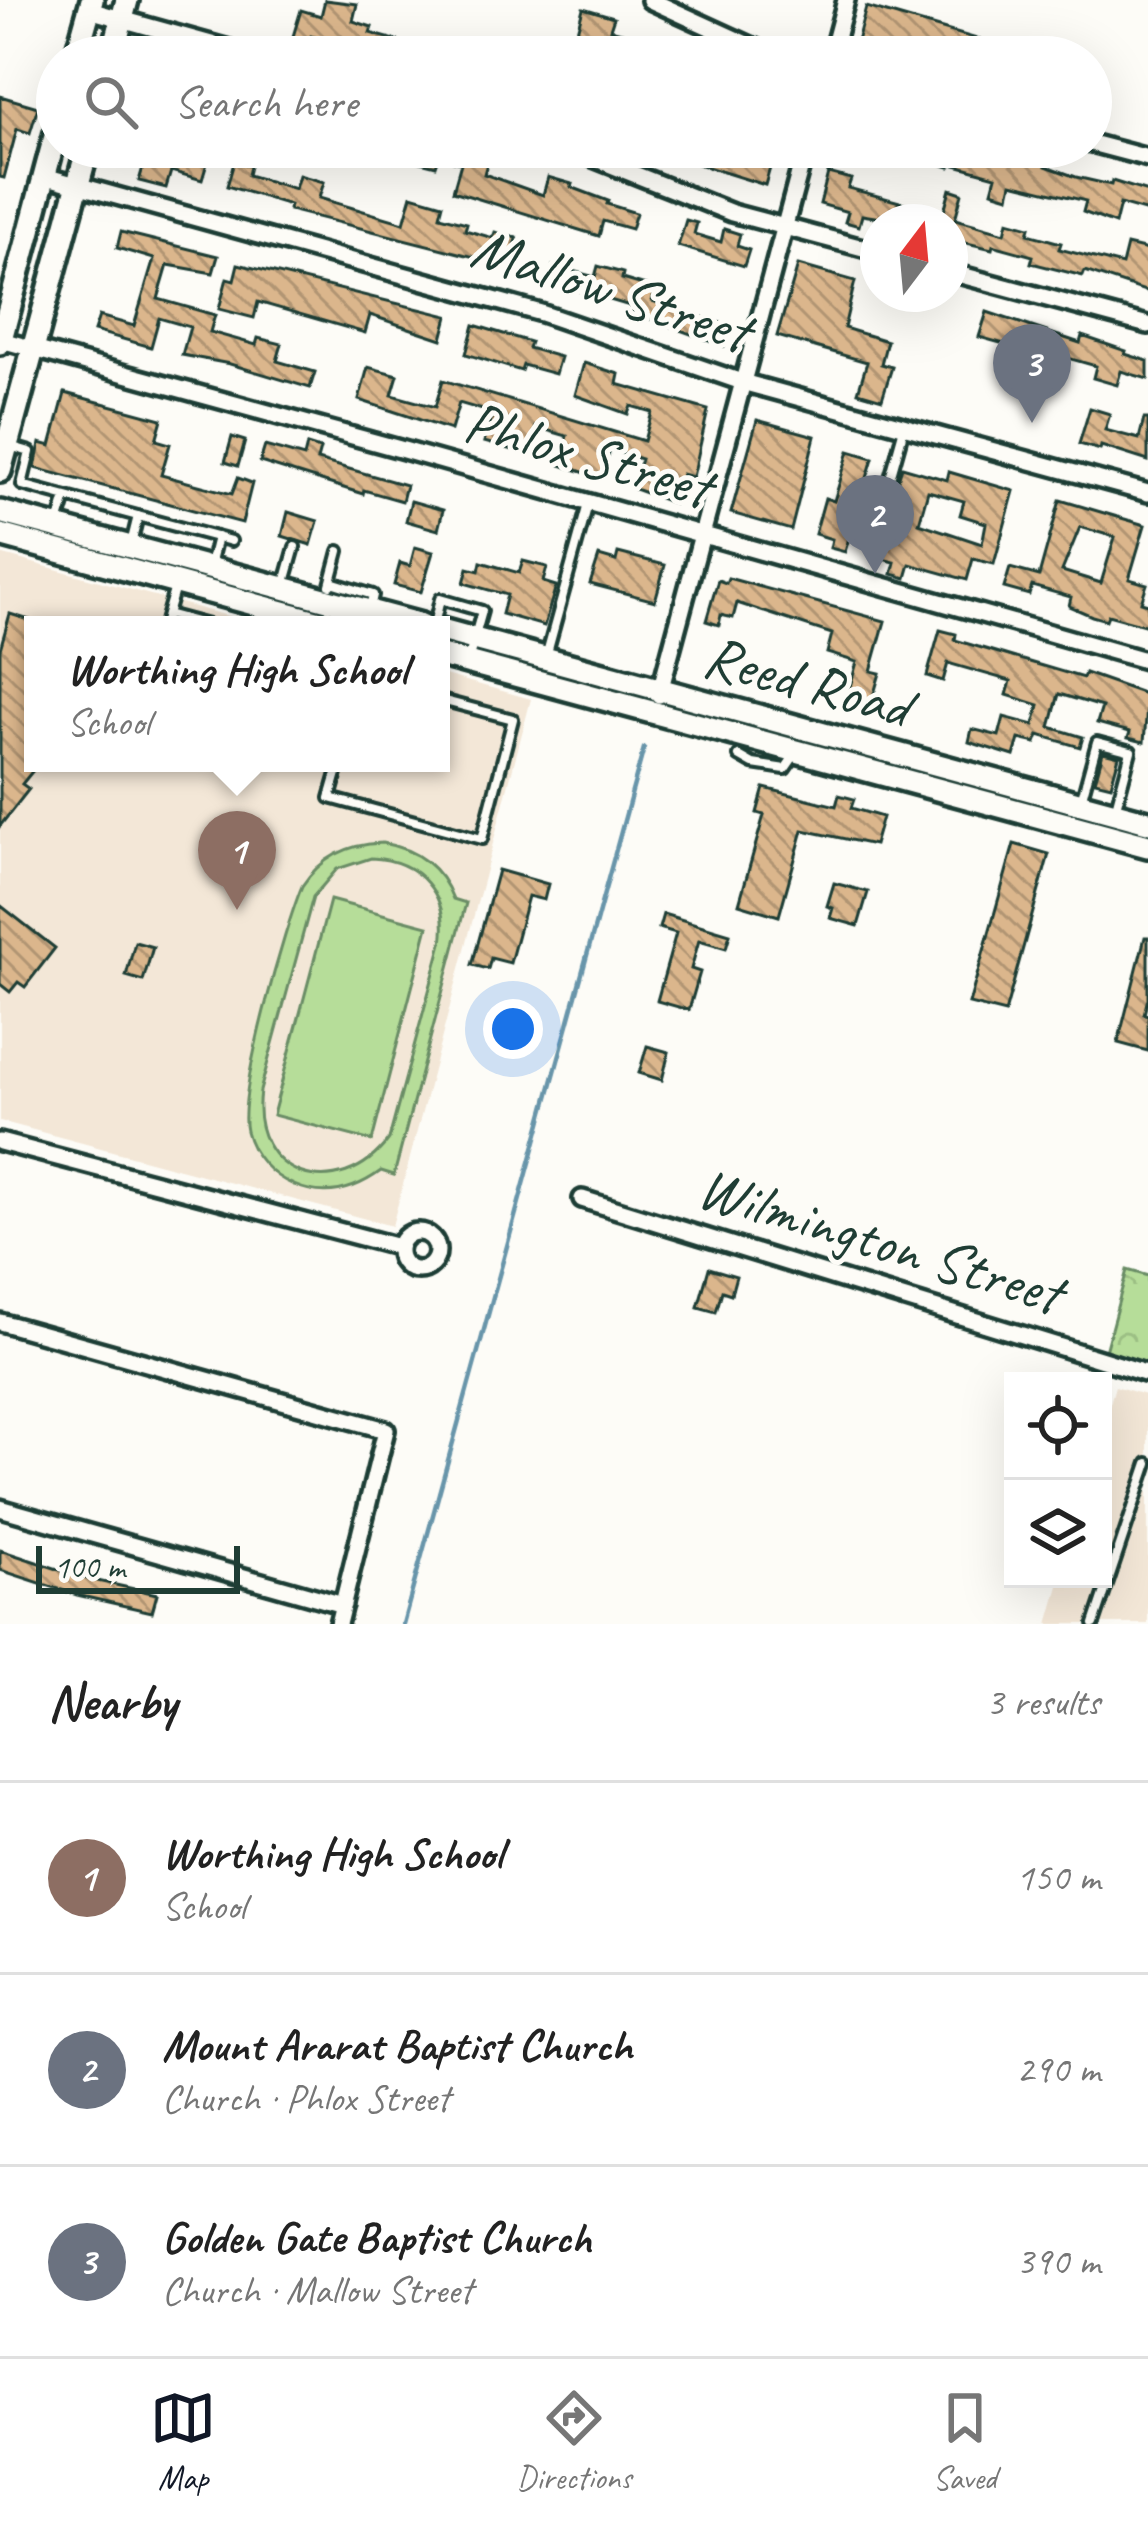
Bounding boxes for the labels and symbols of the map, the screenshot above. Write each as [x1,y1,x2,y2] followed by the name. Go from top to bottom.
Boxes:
[860,204,968,312] north arrow
[463,208,767,372] street label: Mallow Street
[993,324,1071,423] pin: 3
[456,383,728,528] street label: Phlox Street
[836,475,914,574] pin: 2
[696,617,926,747] street label: Reed Road
[198,811,276,910] pin: 1
[483,999,543,1059] your location
[689,1149,1079,1334] street label: Wilmington Street
[36,1540,240,1593] scale bar

